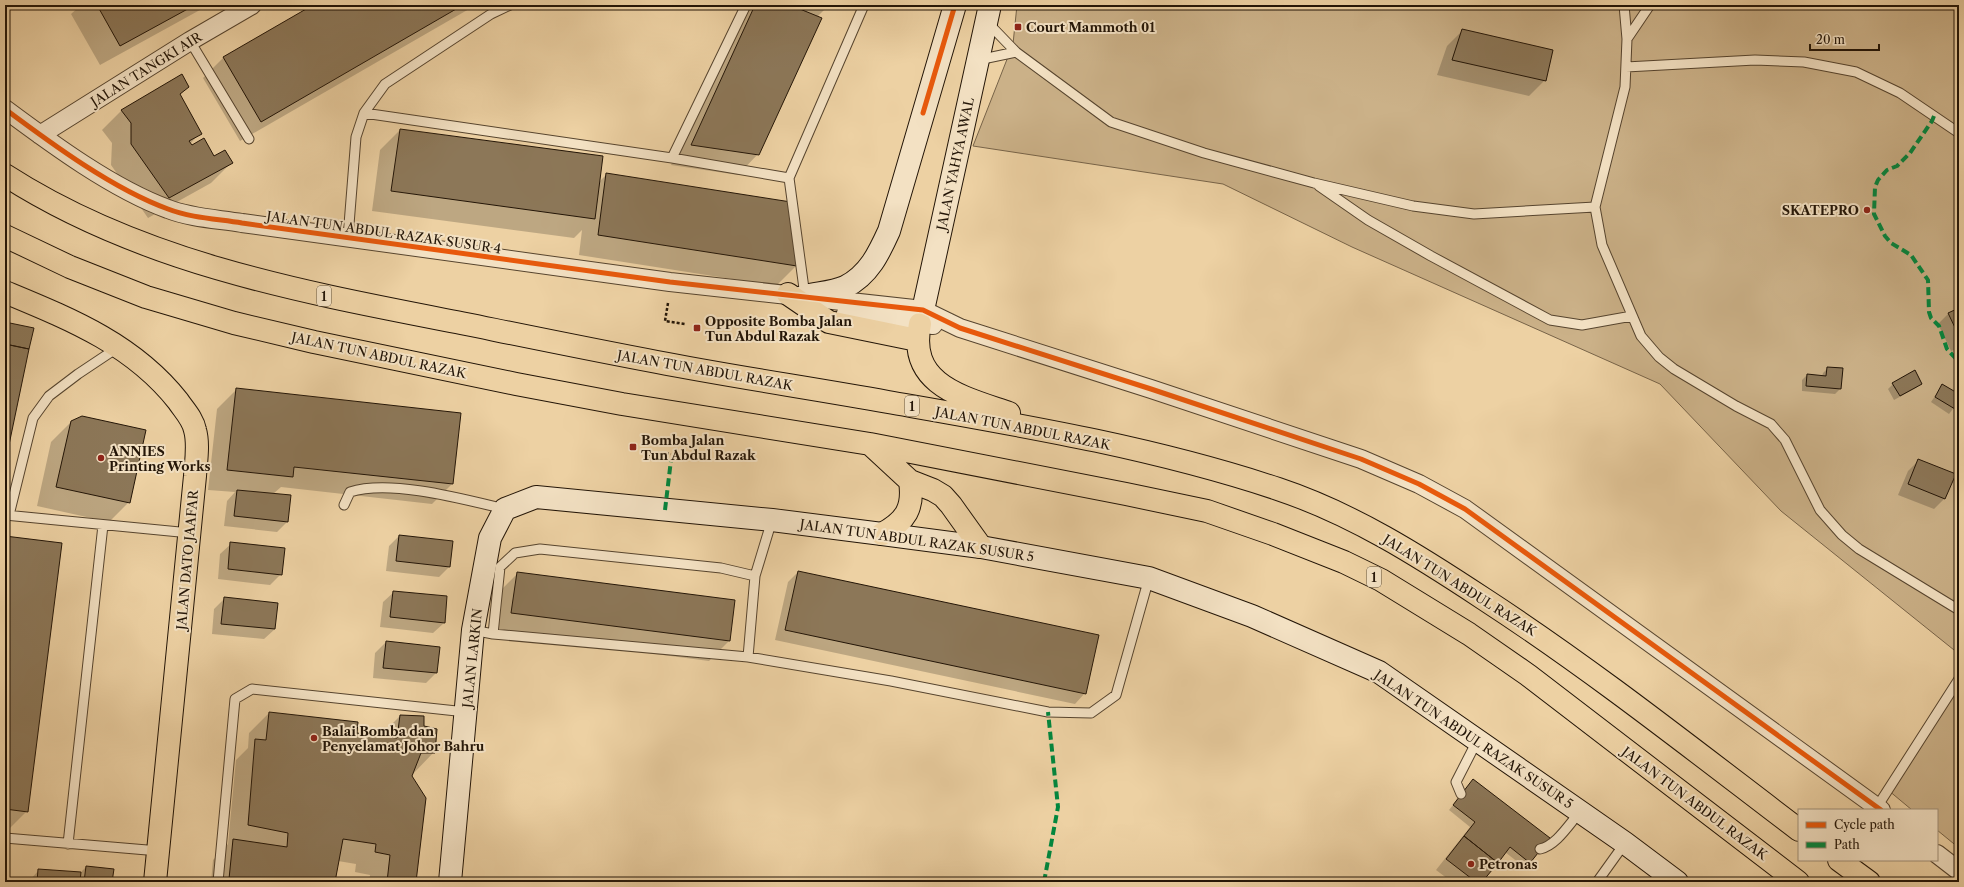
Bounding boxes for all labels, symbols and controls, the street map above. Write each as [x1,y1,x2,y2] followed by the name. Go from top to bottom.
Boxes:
[1026,19,1155,35] place label: Court Mammoth 01
[1013,22,1023,32] marker: Court Mammoth 01
[1810,26,1879,52] scale bar
[86,28,206,111] street label: JALAN TANGKI AIR
[1816,32,1845,47] text: 20 m
[933,96,977,234] street label: JALAN YAHYA AWAL
[1782,202,1859,218] place label: SKATEPRO
[1862,205,1872,215] marker: SKATEPRO
[264,207,502,256] street label: JALAN TUN ABDUL RAZAK SUSUR 4
[317,286,331,306] road number: 1
[705,313,852,344] place label: Opposite Bomba Jalan Tun Abdul Razak
[692,323,702,333] marker: Opposite Bomba Jalan Tun Abdul Razak
[288,328,469,382] street label: JALAN TUN ABDUL RAZAK
[614,346,795,394] street label: JALAN TUN ABDUL RAZAK
[905,396,919,416] road number: 1
[932,403,1113,453] street label: JALAN TUN ABDUL RAZAK
[641,432,756,463] place label: Bomba Jalan Tun Abdul Razak
[628,442,638,452] marker: Bomba Jalan Tun Abdul Razak
[108,443,210,474] place label: ANNIES Printing Works
[96,453,106,463] marker: ANNIES Printing Works
[173,488,201,633] street label: JALAN DATO JAAFAR
[797,515,1035,564] street label: JALAN TUN ABDUL RAZAK SUSUR 5
[1379,530,1541,639] street label: JALAN TUN ABDUL RAZAK
[1367,567,1381,587] road number: 1
[459,607,485,711] street label: JALAN LARKIN
[1370,665,1576,812] street label: JALAN TUN ABDUL RAZAK SUSUR 5
[322,723,485,754] place label: Balai Bomba dan Penyelamat Johor Bahru
[309,733,319,743] marker: Balai Bomba dan Penyelamat Johor Bahru
[1617,742,1772,864] street label: JALAN TUN ABDUL RAZAK
[1798,809,1938,861] legend
[1834,817,1895,832] text: Cycle path
[1834,837,1860,852] text: Path
[1479,856,1538,872] place label: Petronas
[1466,859,1476,869] marker: Petronas

